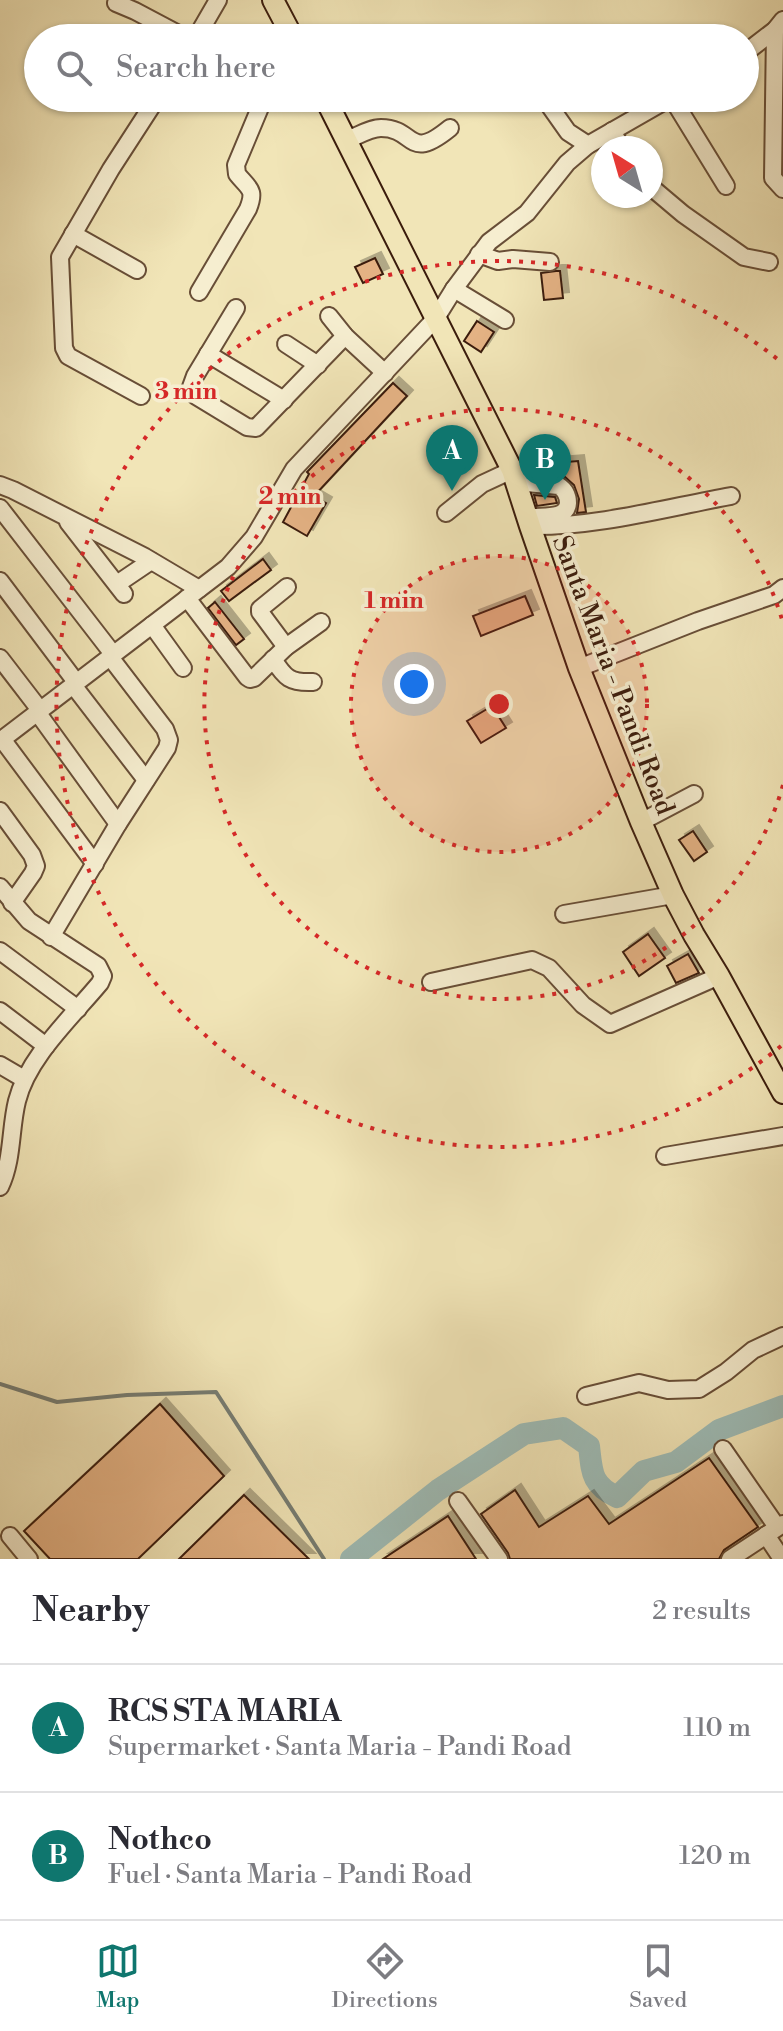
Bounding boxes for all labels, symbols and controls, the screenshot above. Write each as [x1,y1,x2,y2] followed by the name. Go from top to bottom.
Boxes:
[24,24,759,112] search box
[52,46,96,90] icon: search
[116,49,276,87] text: Search here
[591,136,663,208] north arrow
[155,377,218,407] text: 3 min
[426,425,478,491] pin: A
[519,434,571,500] pin: B
[258,482,322,512] text: 2 min
[545,531,681,820] street label: Santa Maria - Pandi Road
[364,586,424,616] text: 1 min
[394,664,434,704] your location
[485,690,513,718] centre of rings
[32,1590,150,1632] text: Nearby
[652,1595,751,1627] text: 2 results
[108,1693,341,1731] text: RCS STA MARIA
[49,1712,67,1744] text: A
[683,1712,751,1744] text: 110 m
[108,1731,572,1763] text: Supermarket · Santa Maria - Pandi Road
[108,1821,212,1859] text: Nothco
[48,1840,68,1872] text: B
[679,1840,751,1872] text: 120 m
[108,1859,472,1891] text: Fuel · Santa Maria - Pandi Road
[96,1939,140,2014] tab: Map
[332,1939,438,2014] tab: Directions
[629,1939,687,2014] tab: Saved

